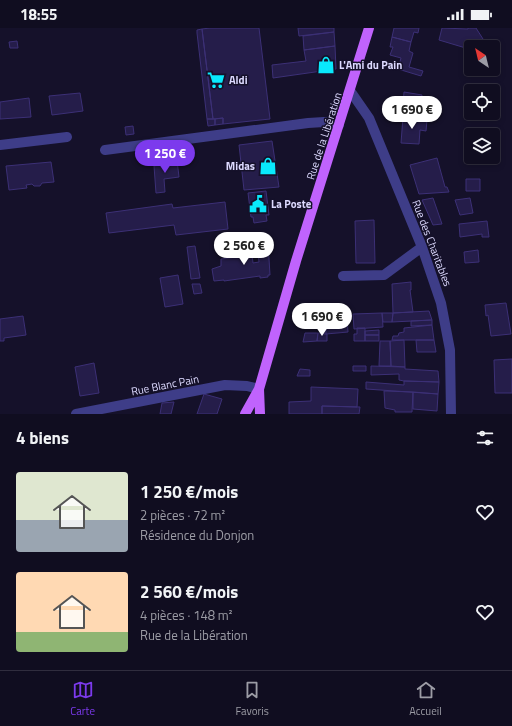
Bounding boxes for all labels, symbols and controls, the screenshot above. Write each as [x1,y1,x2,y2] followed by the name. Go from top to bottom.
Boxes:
[20,3,57,26] text: 18:55
[464,40,500,76] north arrow
[464,40,500,164] map controls
[316,55,336,75] shop icon: L'Ami du Pain
[339,57,402,73] place label: L'Ami du Pain
[206,70,226,90] supermarket icon: Aldi
[229,72,248,88] place label: Aldi
[464,84,500,120] button: locate
[302,90,346,182] street label: Rue de la Libération
[375,96,449,130] pin: 1 690 €
[391,99,433,119] text: 1 690 €
[464,128,500,164] button: layers
[128,140,202,174] pin: 1 250 €
[144,143,186,163] text: 1 250 €
[258,156,278,176] shop icon: Midas
[226,158,255,174] place label: Midas
[248,194,268,214] public building icon: La Poste
[271,196,312,212] place label: La Poste
[408,197,456,289] street label: Rue des Charitables
[207,232,281,266] pin: 2 560 €
[223,235,265,255] text: 2 560 €
[285,303,359,337] pin: 1 690 €
[301,306,343,326] text: 1 690 €
[130,371,200,399] street label: Rue Blanc Pain
[16,425,69,451] text: 4 biens
[474,427,496,449] icon: filters
[140,479,238,505] text: 1 250 €/mois
[48,488,96,536] icon: home
[474,501,496,523] icon: heart
[140,505,225,525] text: 2 pièces · 72 m²
[140,525,254,545] text: Résidence du Donjon
[140,579,238,605] text: 2 560 €/mois
[48,588,96,636] icon: home
[474,601,496,623] icon: heart
[140,605,232,625] text: 4 pièces · 148 m²
[140,625,248,645] text: Rue de la Libération
[70,679,95,719] tab: Carte
[236,679,269,719] tab: Favoris
[409,679,442,719] tab: Accueil

